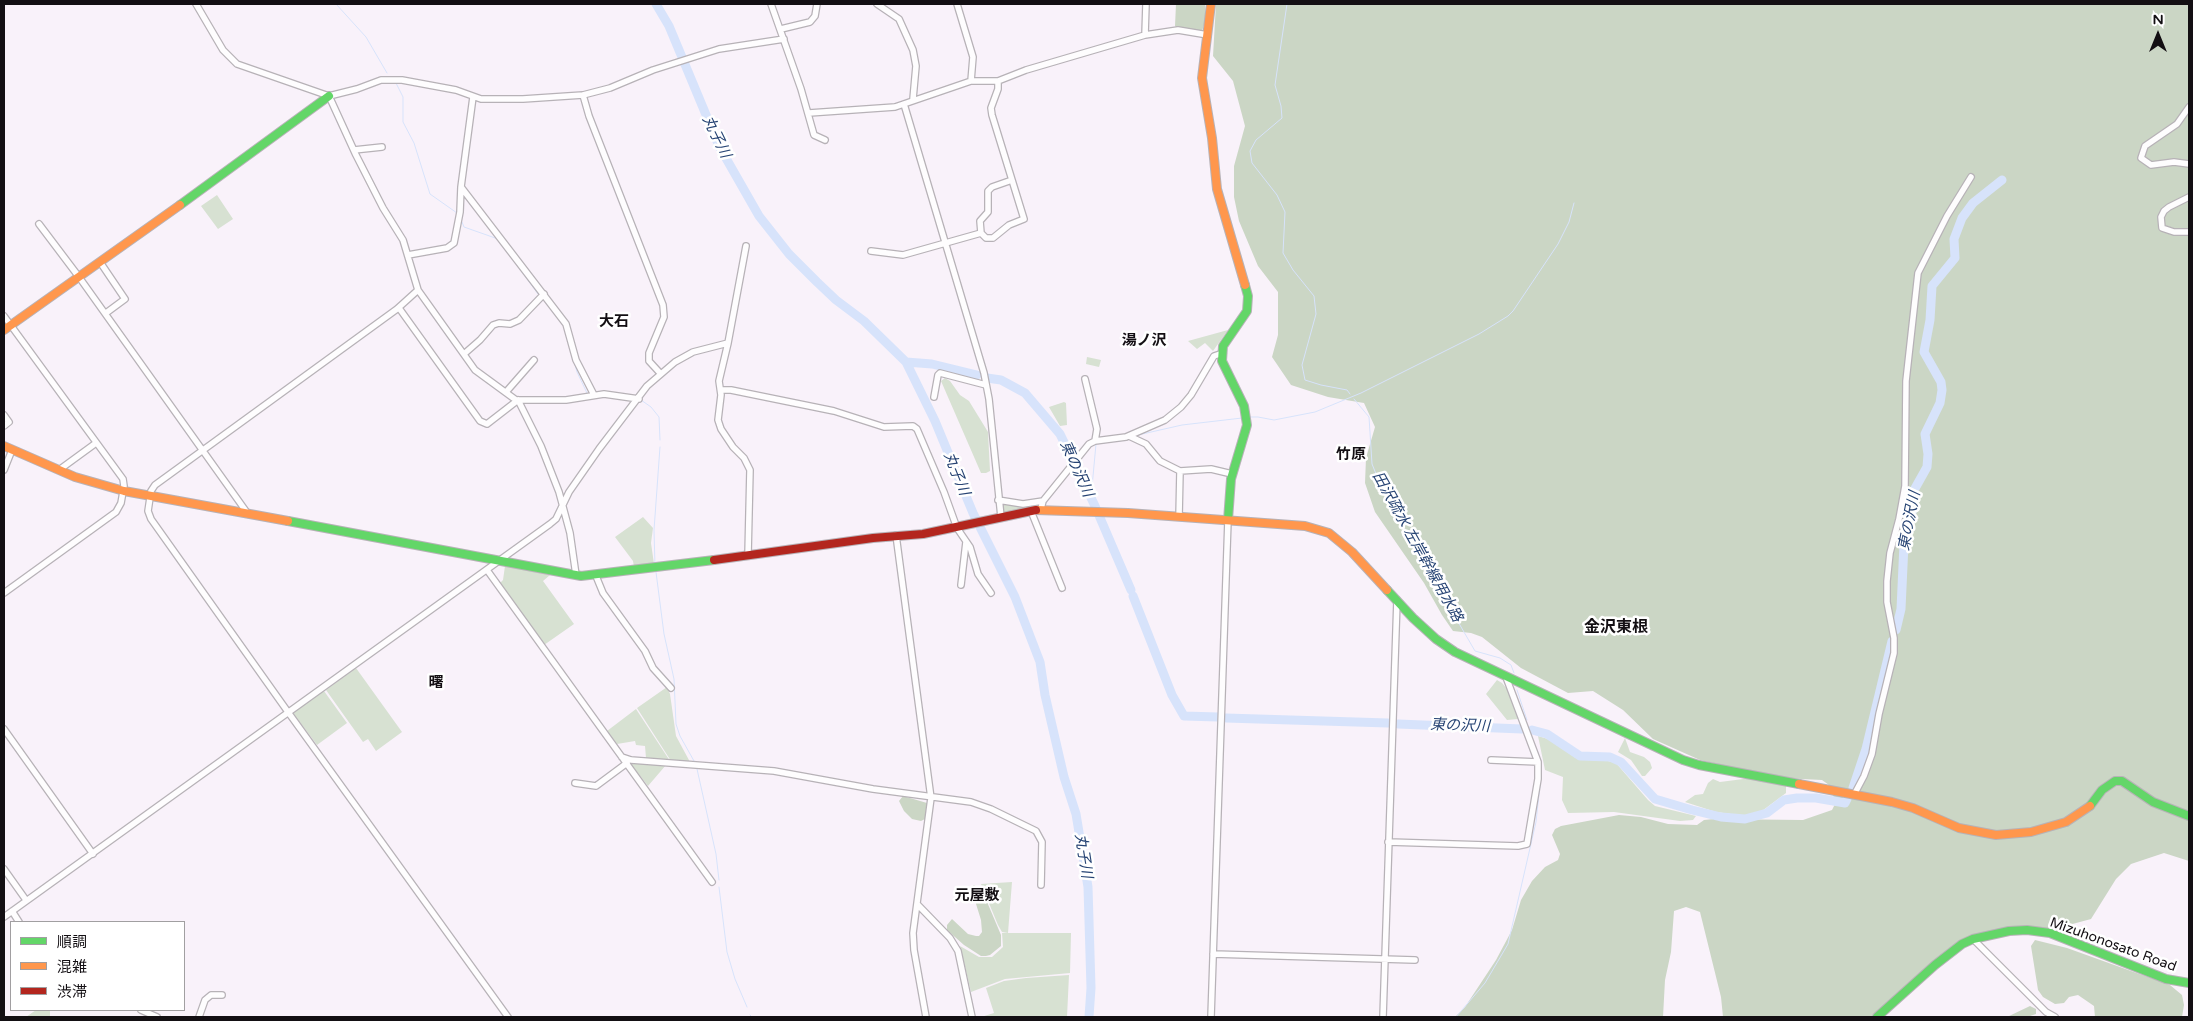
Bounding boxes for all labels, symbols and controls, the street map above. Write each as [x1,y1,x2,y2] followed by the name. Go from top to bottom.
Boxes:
[2133,10,2183,60] north arrow
[2152,11,2164,28] text: N
[698,113,734,161] water label: 丸子川
[599,313,629,331] district label: 大石
[1122,332,1166,350] district label: 湯ノ沢
[1056,438,1096,500] water label: 東の沢川
[1336,446,1366,464] district label: 竹原
[939,450,973,498] water label: 丸子川
[1368,469,1466,625] water label: 田沢疏水 左岸幹線用水路
[1895,490,1925,552] water label: 東の沢川
[1584,618,1648,638] district label: 金沢東根
[429,674,443,692] district label: 曙
[1430,716,1490,736] water label: 東の沢川
[1071,832,1095,880] water label: 丸子川
[955,887,999,905] district label: 元屋敷
[2047,914,2179,976] street label: Mizuhonosato Road
[10,921,185,1011] legend
[57,933,87,951] text: 順調
[57,958,87,976] text: 混雑
[57,983,87,1001] text: 渋滞

